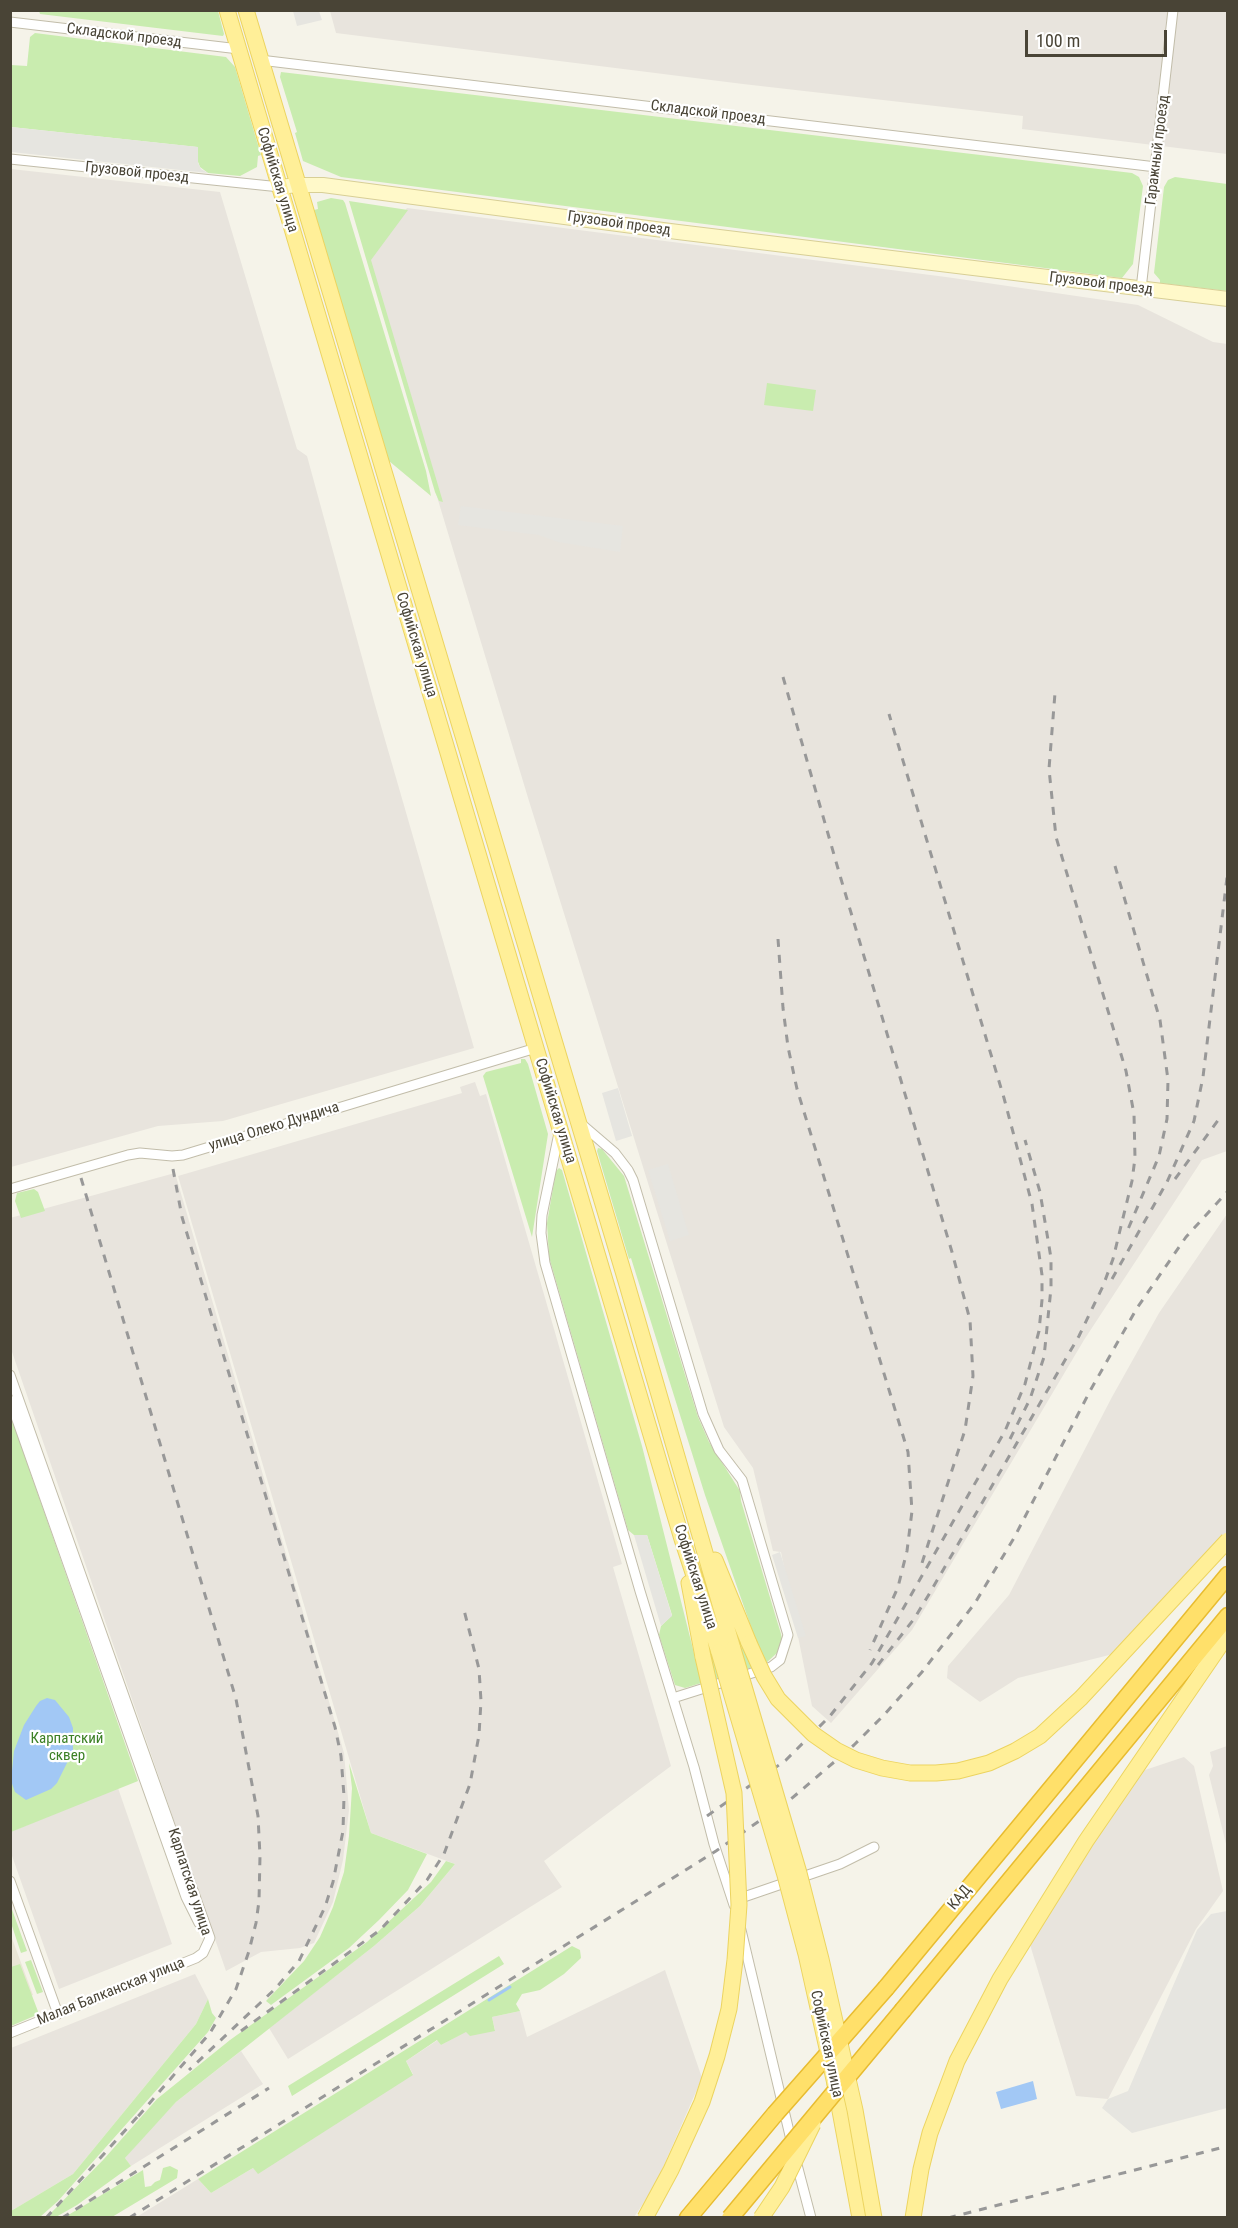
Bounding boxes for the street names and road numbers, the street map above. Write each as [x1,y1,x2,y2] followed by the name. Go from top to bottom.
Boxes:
[66,20,182,52] street label: Складской проезд
[1142,94,1174,206] street label: Гаражный проезд
[650,97,766,129] street label: Складской проезд
[252,125,302,235] street label: Софийская улица
[84,159,190,187] street label: Грузовой проезд
[566,208,672,240] street label: Грузовой проезд
[1048,269,1154,299] street label: Грузовой проезд
[391,590,441,700] street label: Софийская улица
[530,1056,580,1166] street label: Софийская улица
[207,1099,341,1155] street label: улица Олеко Дундича
[670,1522,720,1632] street label: Софийская улица
[163,1826,215,1938] street label: Карпатская улица
[944,1882,976,1914] street label: КАД
[35,1954,187,2030] street label: Малая Балканская улица
[806,1989,846,2099] street label: Софийская улица

